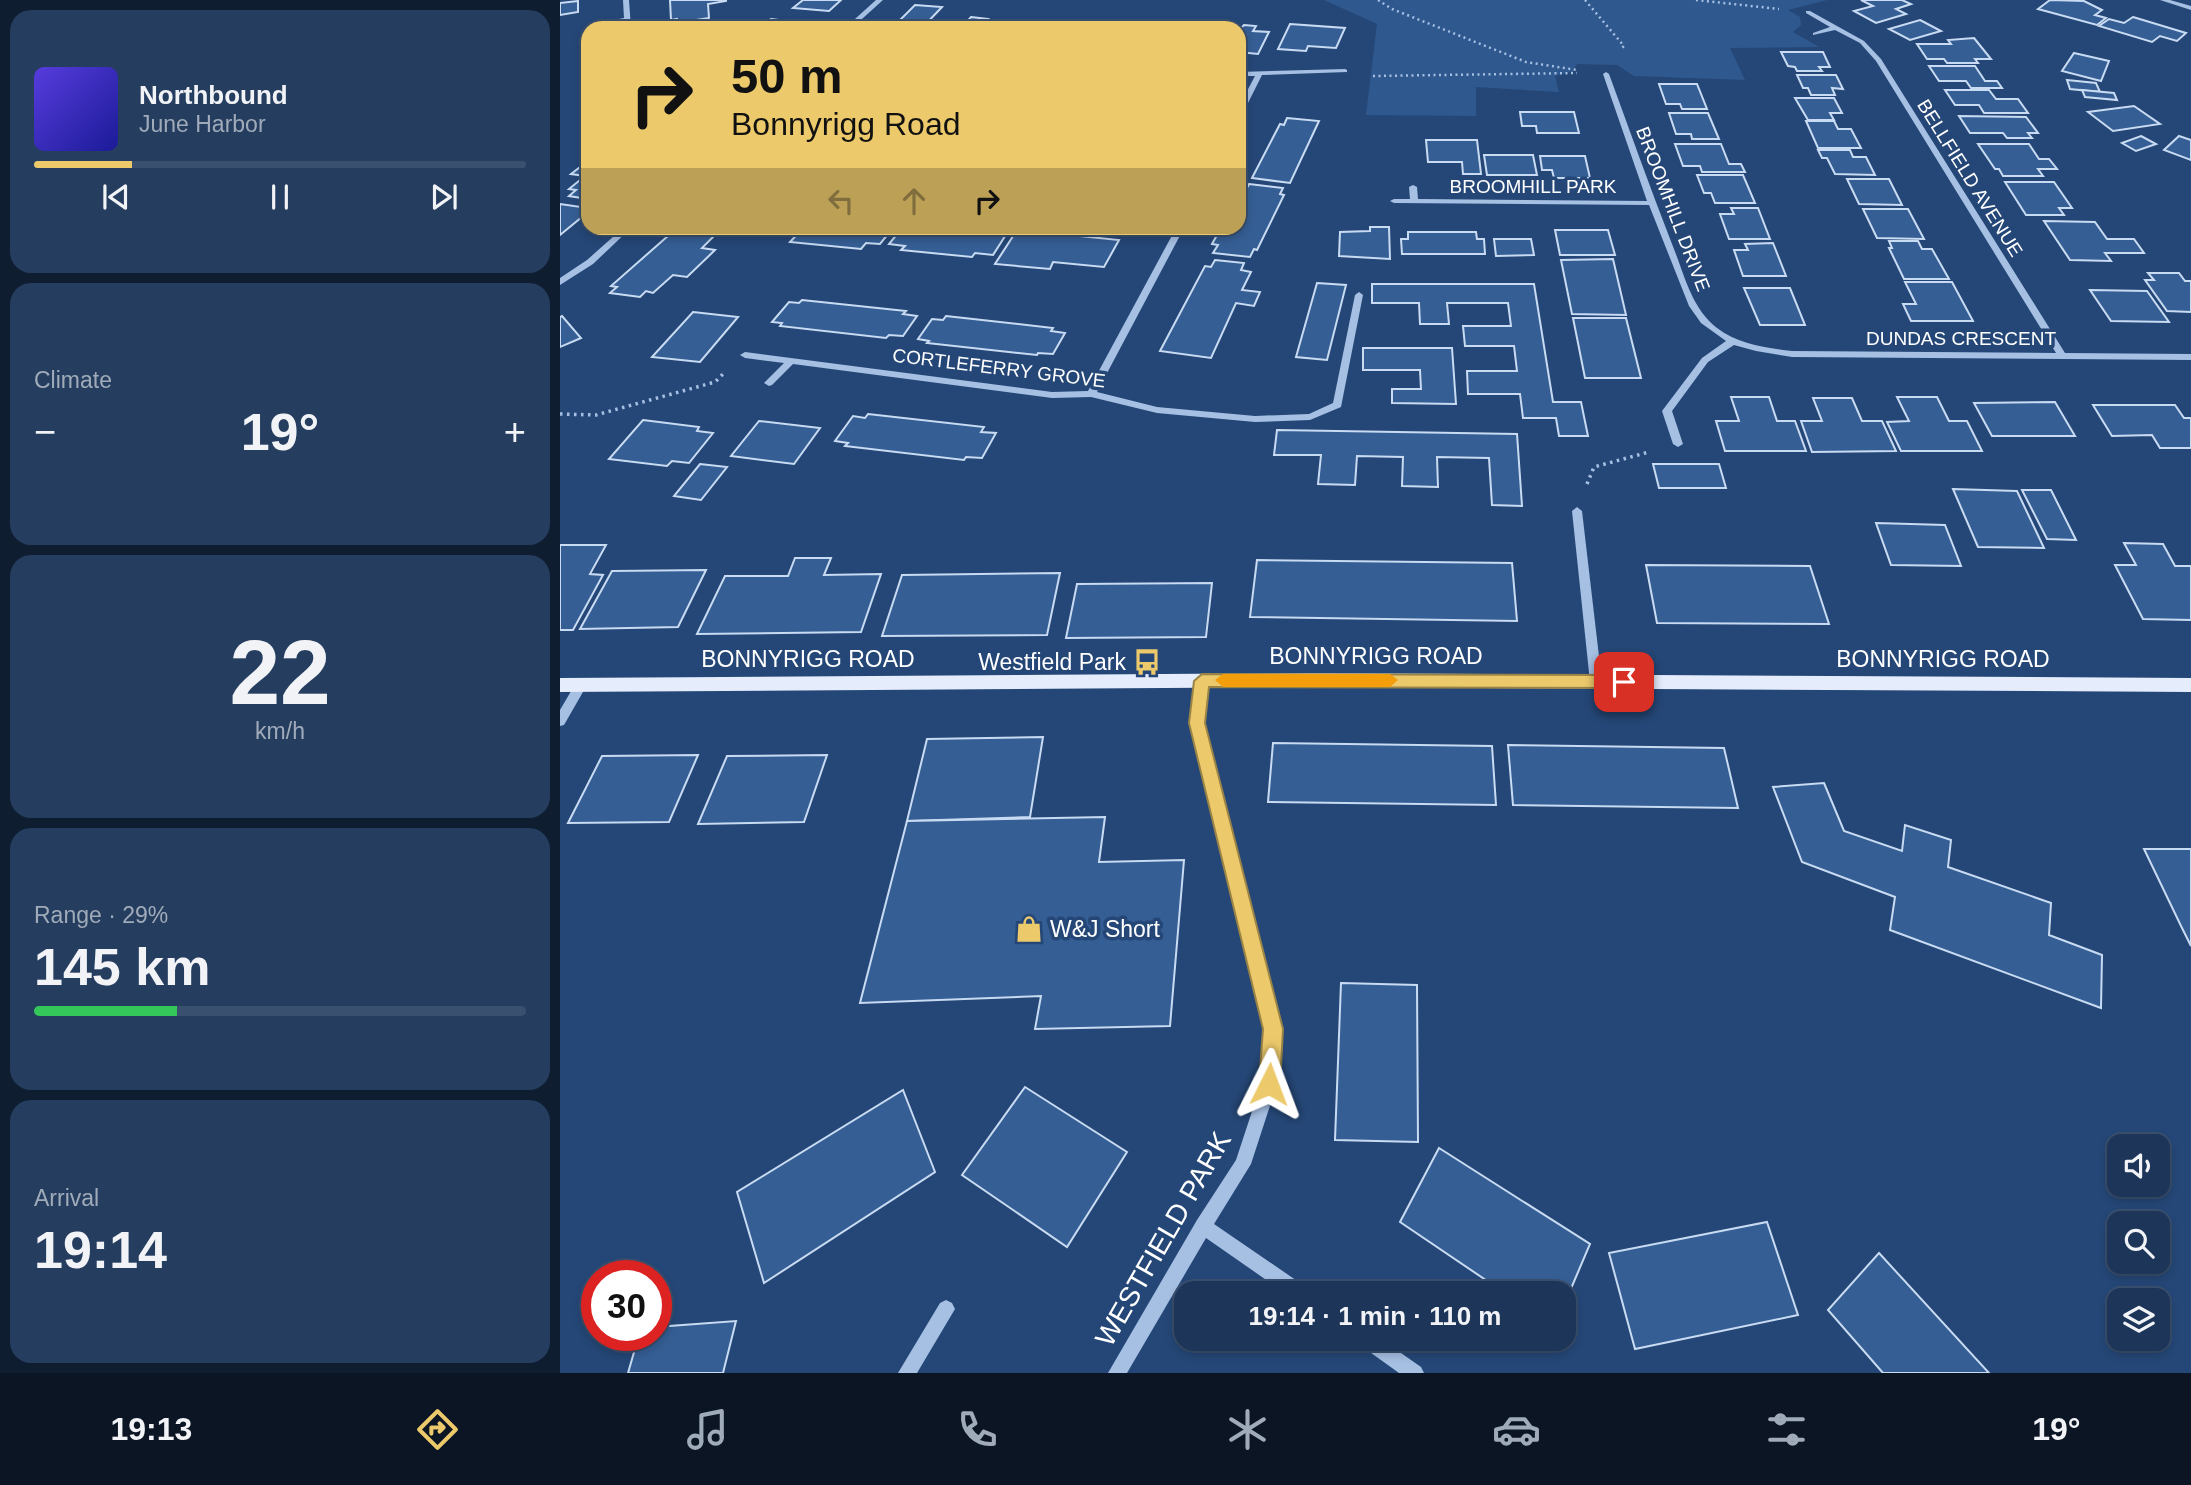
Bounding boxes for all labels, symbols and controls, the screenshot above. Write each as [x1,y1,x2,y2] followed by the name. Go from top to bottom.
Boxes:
[616,49,707,140] icon: right
[731,49,843,103] text: 50 m
[139,80,288,110] text: Northbound
[1913,96,2027,260] street label: BELLFIELD AVENUE
[731,106,960,142] text: Bonnyrigg Road
[139,111,266,137] text: June Harbor
[1632,124,1714,294] street label: BROOMHILL DRIVE
[1450,176,1617,197] street label: BROOMHILL PARK
[97,178,135,216] icon: previous
[261,178,299,216] icon: pause
[425,178,463,216] icon: next
[822,182,860,220] icon: left
[895,182,933,220] icon: ahead
[968,182,1006,220] icon: right
[1866,328,2056,349] street label: DUNDAS CRESCENT
[891,345,1107,391] street label: CORTLEFERRY GROVE
[34,367,112,393] text: Climate
[241,403,319,461] text: 19°
[34,411,56,453] text: −
[504,411,526,453] text: +
[229,622,331,723] text: 22
[1269,643,1483,669] street label: BONNYRIGG ROAD
[701,646,915,672] street label: BONNYRIGG ROAD
[1836,646,2050,672] street label: BONNYRIGG ROAD
[1132,647,1162,677] bus stop icon: Westfield Park
[978,649,1126,675] place label: Westfield Park
[1594,652,1654,712] pin
[1605,663,1643,701] icon: arrive
[255,718,305,744] text: km/h
[34,902,168,928] text: Range · 29%
[1014,914,1044,944] shop icon: W&J Short
[1050,916,1161,942] place label: W&J Short
[34,938,210,996] text: 145 km
[1232,1047,1306,1121] position arrow
[1089,1126,1237,1352] street label: WESTFIELD PARK
[2107,1134,2170,1351] map controls
[2107,1134,2170,1197] button: sound
[34,1185,99,1211] text: Arrival
[2107,1211,2170,1274] button: search
[34,1221,167,1279] text: 19:14
[581,1260,672,1351] speed limit sign: 30
[2107,1288,2170,1351] button: layers
[1249,1301,1501,1331] text: 19:14 · 1 min · 110 m
[413,1405,462,1454] icon: directions
[683,1405,732,1454] icon: music
[953,1405,1002,1454] icon: phone
[1223,1405,1272,1454] icon: climate
[1492,1405,1541,1454] icon: car
[1762,1405,1811,1454] icon: filters
[110,1411,192,1447] text: 19:13
[2032,1411,2081,1447] text: 19°

